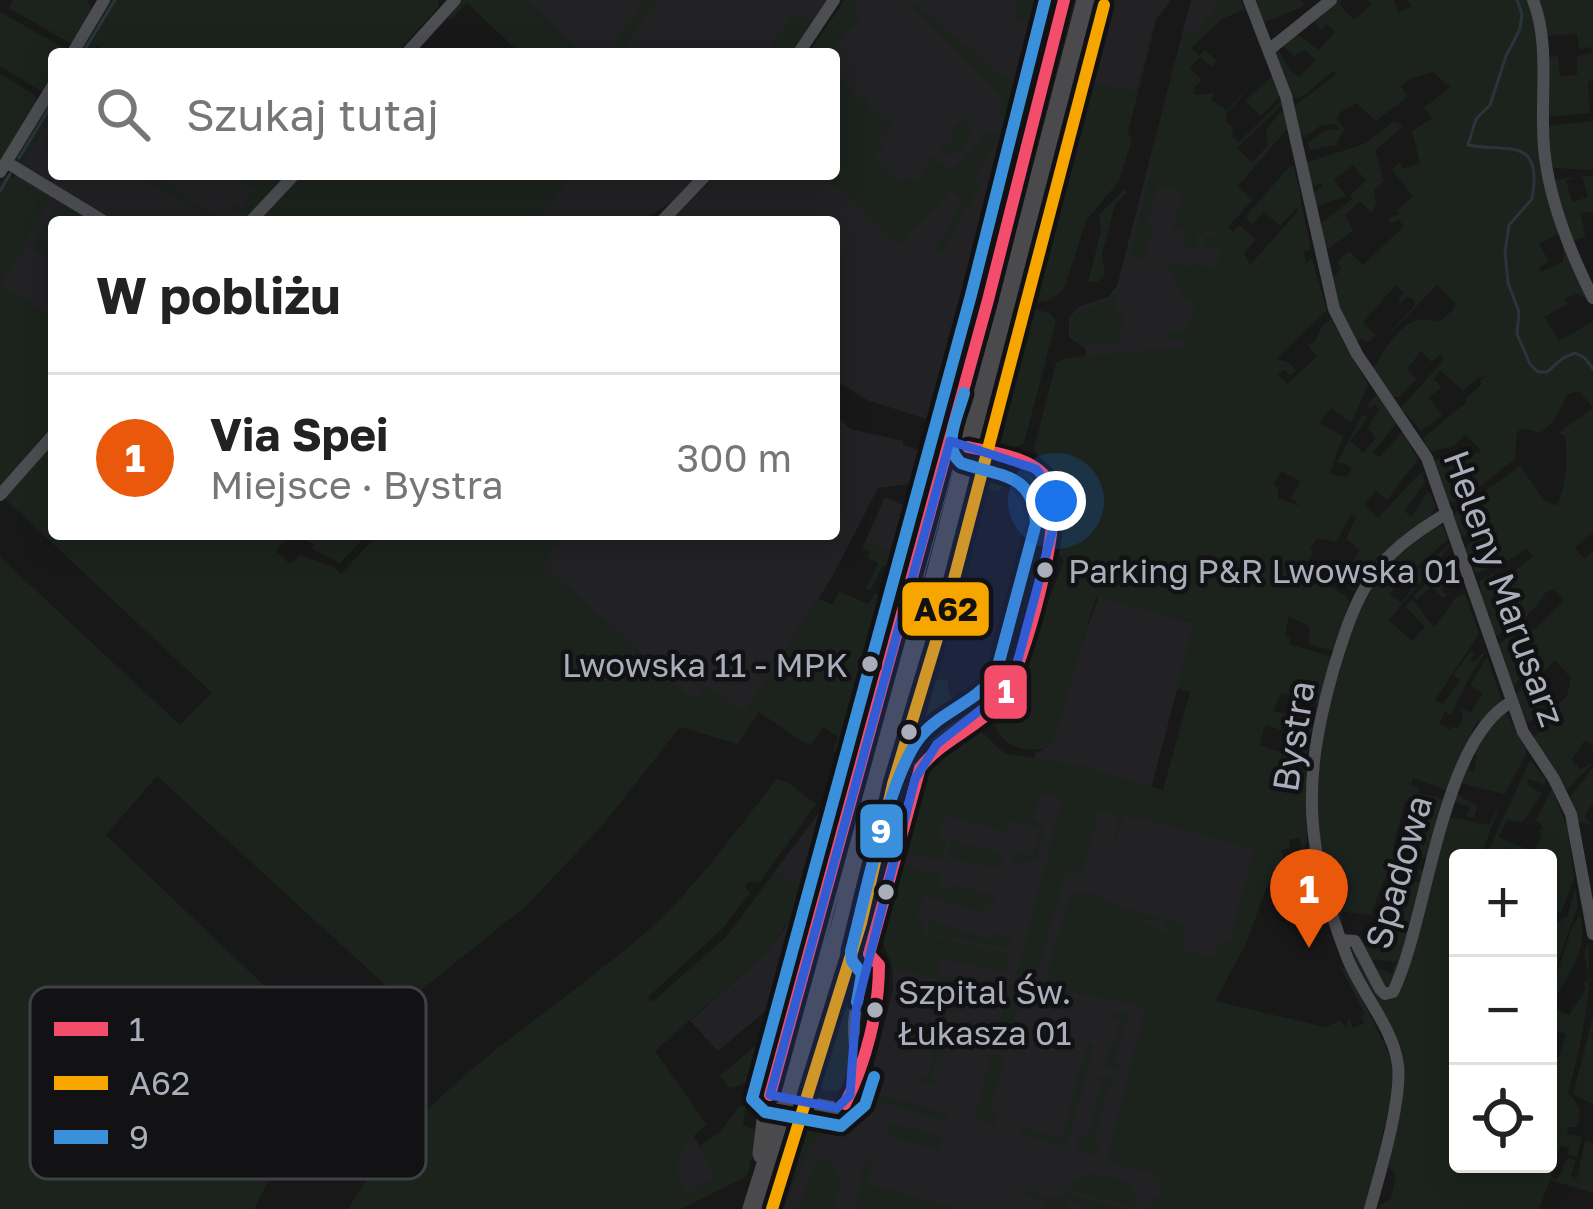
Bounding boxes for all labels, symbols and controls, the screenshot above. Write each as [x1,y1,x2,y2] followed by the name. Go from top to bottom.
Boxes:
[48,48,840,180] search box
[90,81,156,147] icon: search
[186,87,439,141] text: Szukaj tutaj
[96,264,341,325] text: W pobliżu
[210,407,388,461] text: Via Spei
[125,434,145,481] text: 1
[677,434,792,481] text: 300 m
[1435,444,1575,732] street label: Heleny Marusarz
[210,461,504,508] text: Miejsce · Bystra
[1026,471,1086,531] your location
[1068,551,1460,590] place label: Parking P&R Lwowska 01
[1034,559,1056,581] marker: Parking P&R Lwowska 01
[900,580,991,638] line badge: A62
[914,589,978,628] text: A62
[562,645,848,684] place label: Lwowska 11 - MPK
[859,653,881,675] marker: Lwowska 11 - MPK
[982,663,1029,721] line badge: 1
[998,671,1015,710] text: 1
[1263,678,1323,794] street label: Bystra
[898,721,920,743] unlabelled marker
[1356,790,1440,954] street label: Spadowa
[858,802,905,860] line badge: 9
[871,811,891,850] text: 9
[1270,849,1348,948] pin: 1
[1449,849,1557,1173] map controls
[1449,849,1557,957] button: +
[875,881,897,903] unlabelled marker
[1449,957,1557,1065] button: −
[898,972,1072,1052] place label: Szpital Św. Łukasza 01
[30,987,426,1179] legend
[864,999,886,1021] marker: Szpital Św. Łukasza 01
[129,1009,145,1048] text: 1
[129,1063,190,1102] text: A62
[1449,1065,1557,1173] button: locate
[129,1117,149,1156] text: 9

